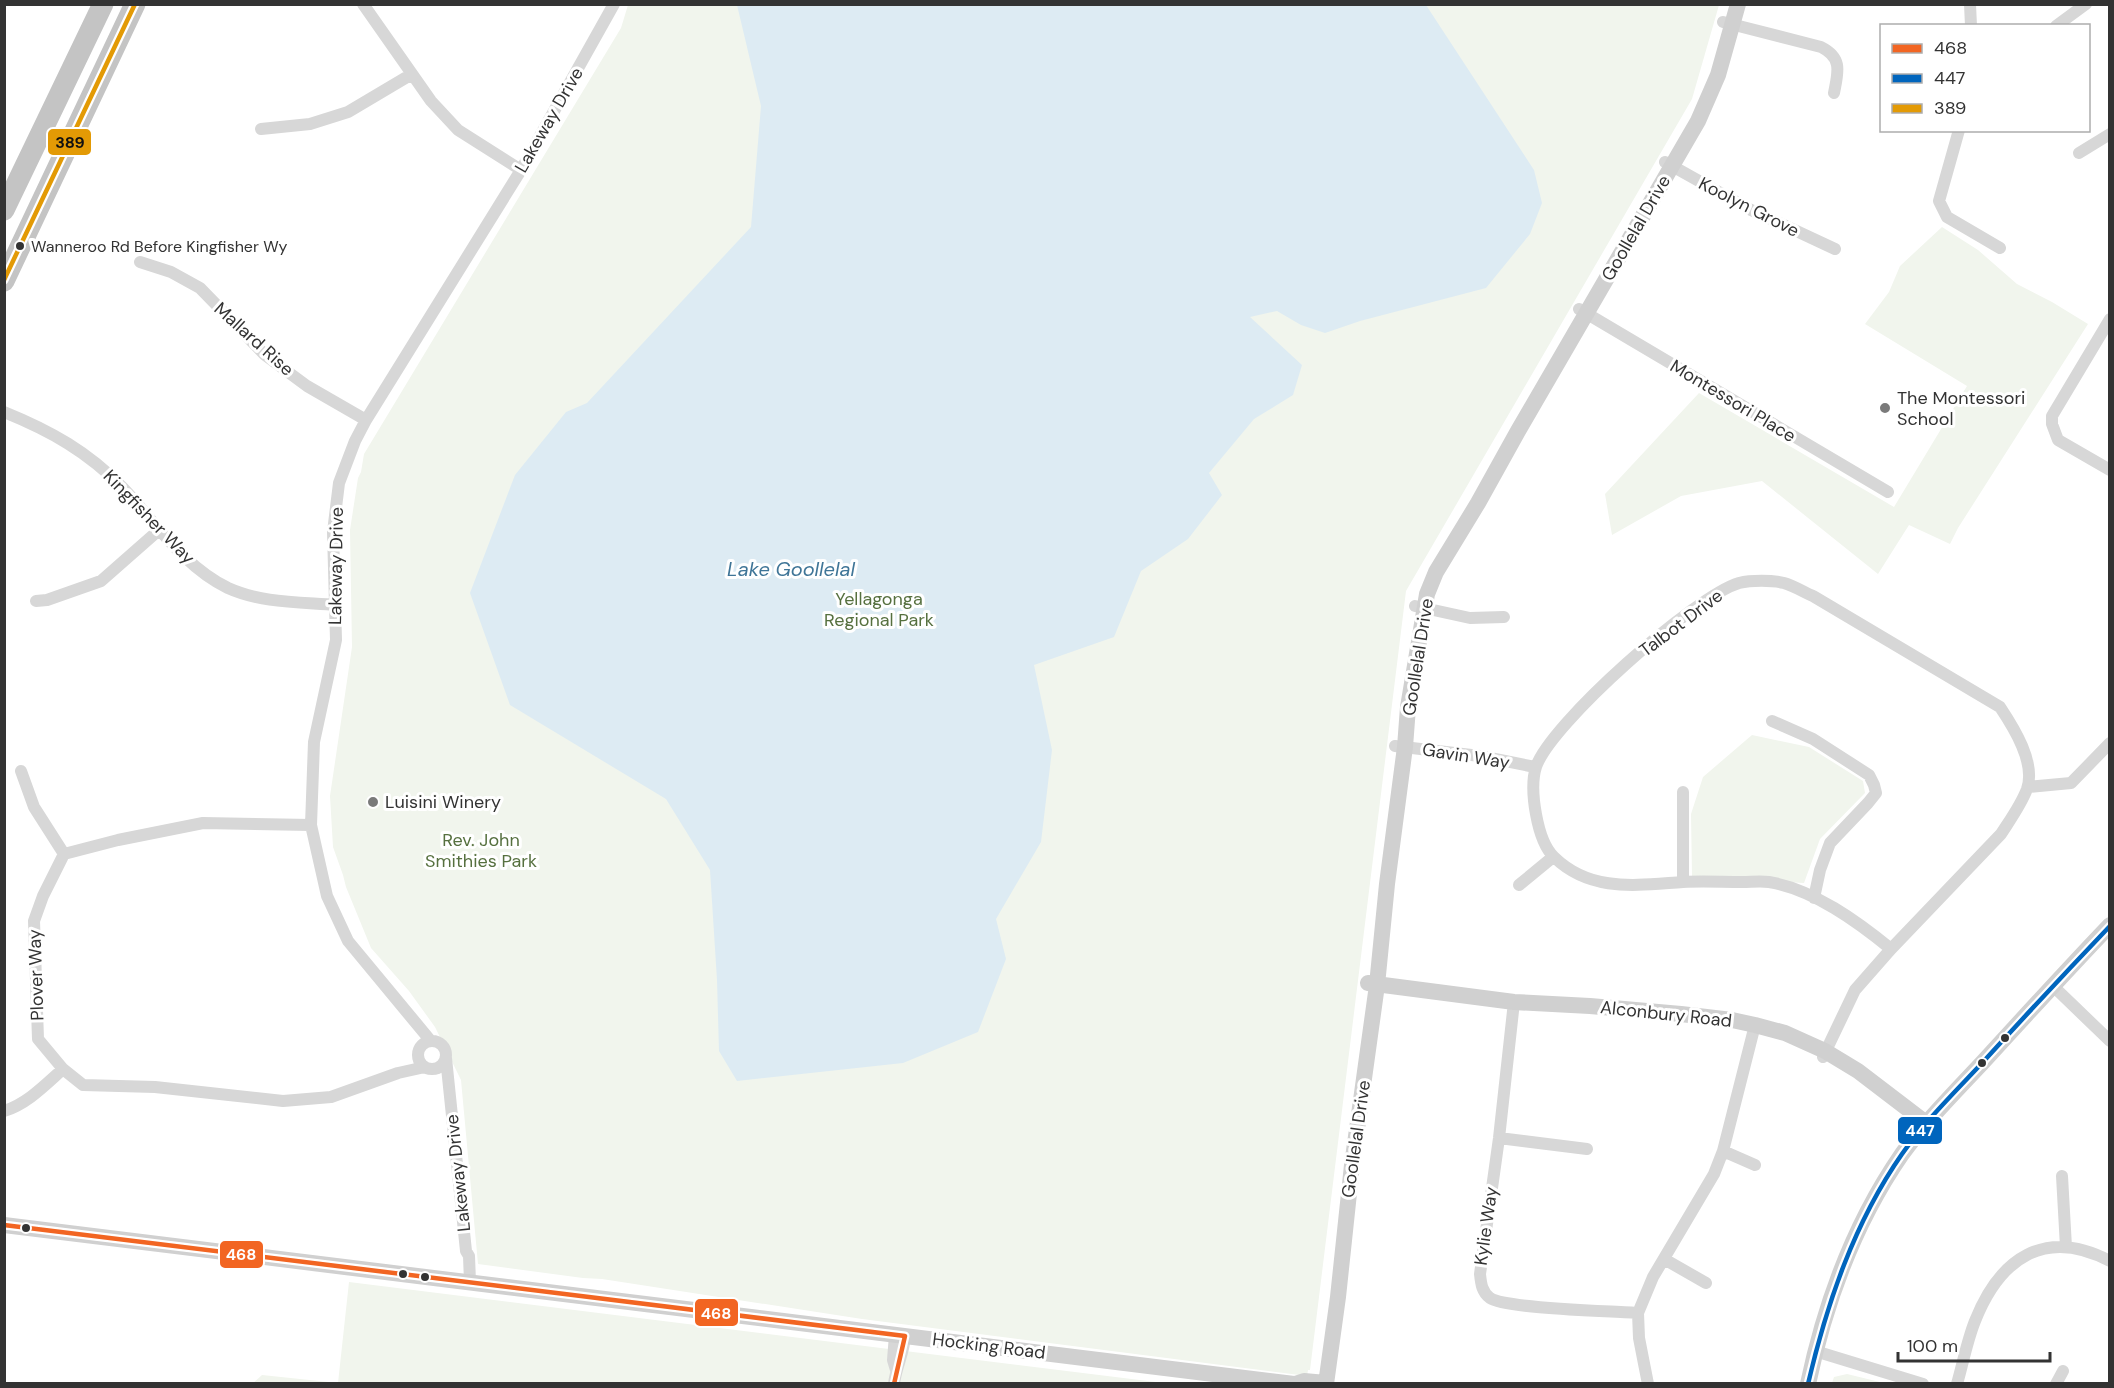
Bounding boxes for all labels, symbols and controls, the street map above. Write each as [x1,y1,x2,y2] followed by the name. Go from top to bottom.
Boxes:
[1880,24,2090,132] legend
[1934,36,1967,60] text: 468
[509,63,589,177] street label: Lakeway Drive
[1934,66,1965,90] text: 447
[1934,96,1966,120] text: 389
[47,128,92,156] line badge: 389
[55,132,85,153] text: 389
[1596,171,1676,285] street label: Goollelal Drive
[1695,171,1803,243] street label: Koolyn Grove
[31,236,288,257] place label: Wanneroo Rd Before Kingfisher Wy
[14,240,26,252] marker: Wanneroo Rd Before Kingfisher Wy
[209,297,299,381] street label: Mallard Rise
[1666,354,1800,448] street label: Montessori Place
[1897,386,2025,431] place label: The Montessori School
[1878,401,1892,415] marker: The Montessori School
[98,465,200,569] street label: Kingfisher Way
[323,507,349,625] street label: Lakeway Drive
[727,556,855,582] water label: Lake Goollelal
[1634,584,1728,662] street label: Talbot Drive
[824,587,934,632] park label: Yellagonga Regional Park
[1397,597,1439,717] street label: Goollelal Drive
[1421,737,1511,775] street label: Gavin Way
[385,790,501,814] place label: Luisini Winery
[366,795,380,809] marker: Luisini Winery
[425,828,537,873] park label: Rev. John Smithies Park
[22,929,50,1021] street label: Plover Way
[1599,995,1733,1033] street label: Alconbury Road
[1999,1032,2011,1044] unlabelled marker
[1976,1057,1988,1069] unlabelled marker
[1336,1079,1376,1199] street label: Goollelal Drive
[440,1113,476,1233] street label: Lakeway Drive
[1897,1116,1943,1145] line badge: 447
[1905,1120,1935,1141] text: 447
[1469,1185,1503,1267] street label: Kylie Way
[20,1222,32,1234] unlabelled marker
[219,1240,264,1269] line badge: 468
[226,1244,256,1265] text: 468
[397,1268,409,1280] unlabelled marker
[419,1271,431,1283] unlabelled marker
[694,1298,739,1327] line badge: 468
[701,1303,731,1324] text: 468
[1898,1325,2050,1363] scale bar
[931,1327,1047,1365] street label: Hocking Road
[1907,1334,1958,1358] text: 100 m

